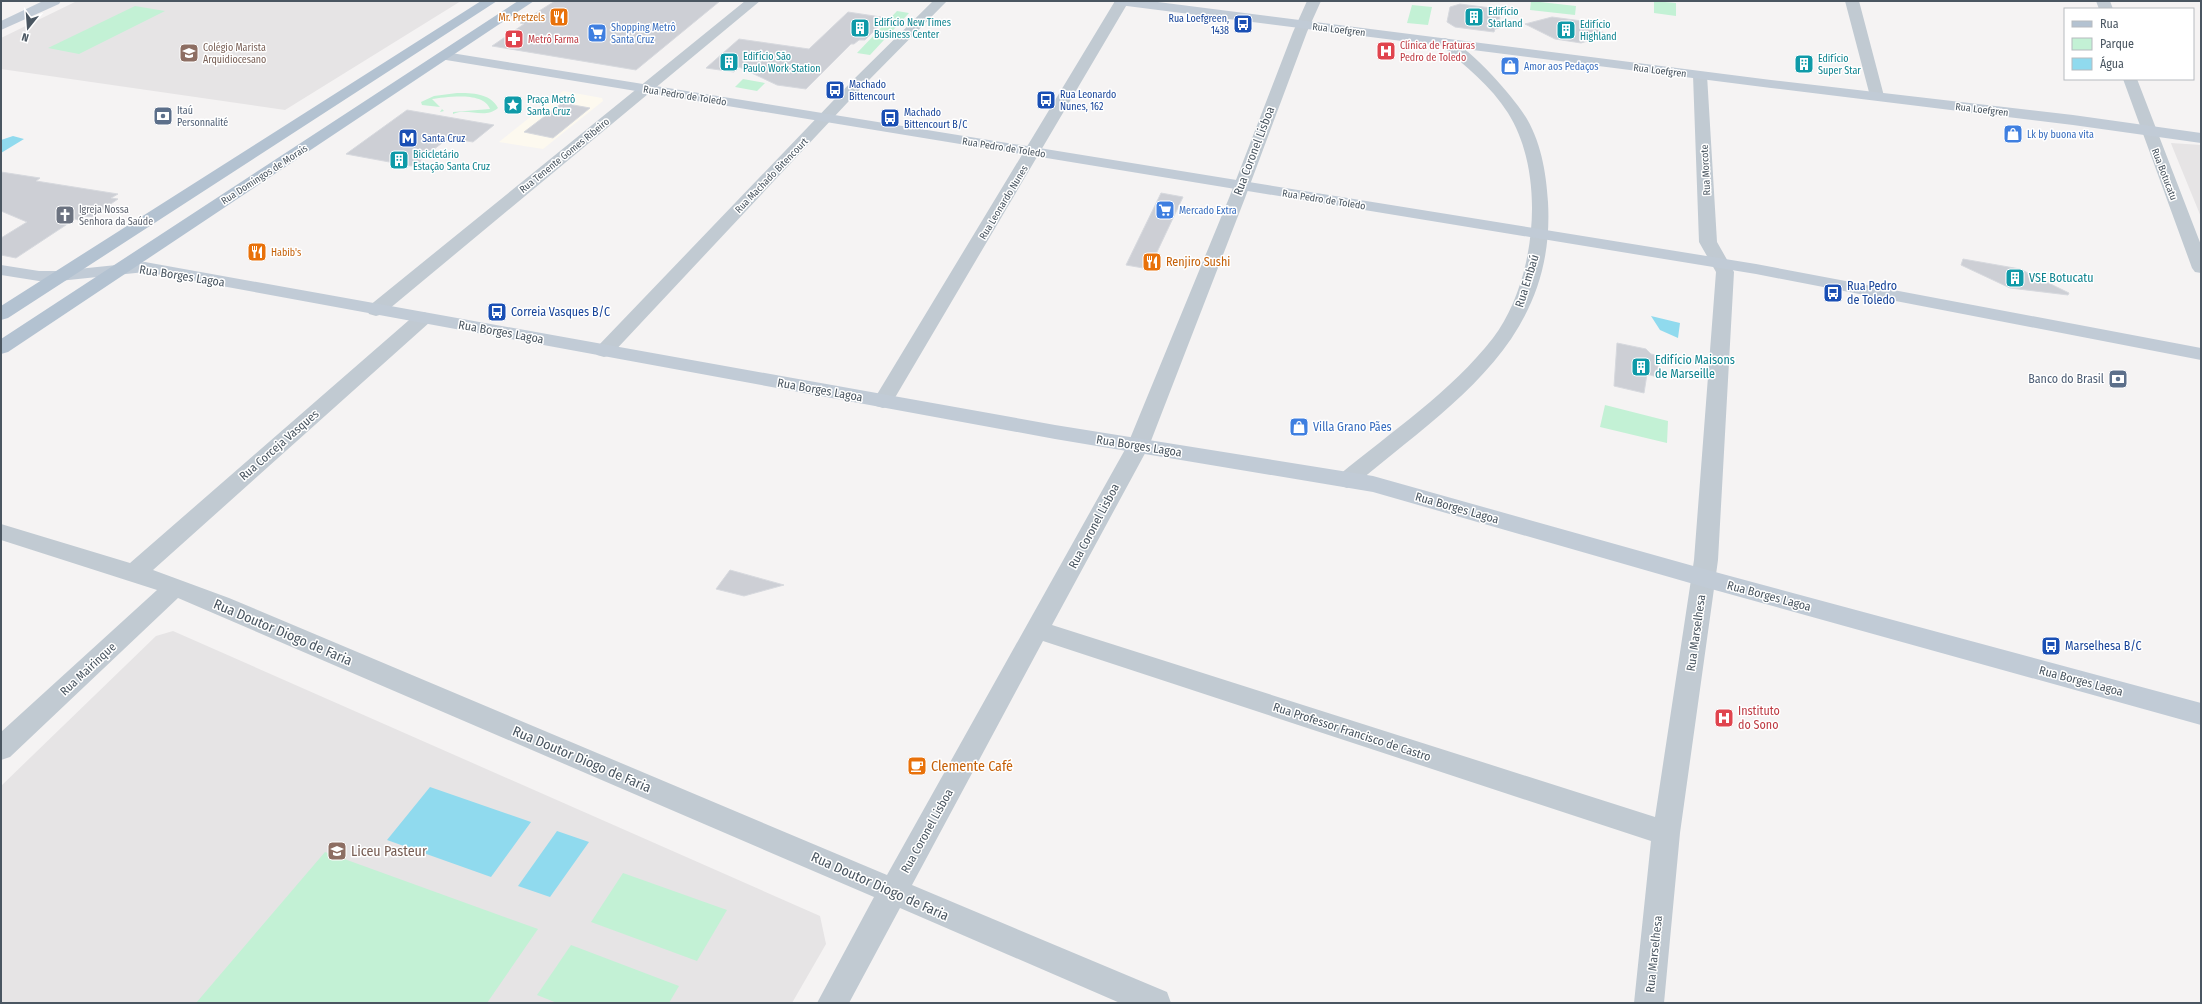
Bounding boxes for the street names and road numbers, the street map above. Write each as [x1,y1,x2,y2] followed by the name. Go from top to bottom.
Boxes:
[1312,21,1366,39] street label: Rua Loefgren
[1633,62,1687,80] street label: Rua Loefgren
[642,83,727,108] street label: Rua Pedro de Toledo
[1955,101,2009,119] street label: Rua Loefgren
[1231,104,1277,197] street label: Rua Coronel Lisboa
[517,116,612,196] street label: Rua Tenente Gomes Ribeiro
[733,135,811,216] street label: Rua Machado Bitencourt
[961,135,1046,160] street label: Rua Pedro de Toledo
[219,142,310,207] street label: Rua Domingos de Morais
[1699,144,1713,196] street label: Rua Morcote
[2149,147,2179,202] street label: Rua Botucatu
[977,163,1031,242] street label: Rua Leonardo Nunes
[1281,187,1366,212] street label: Rua Pedro de Toledo
[1512,253,1542,309] street label: Rua Embaú
[138,262,226,290] street label: Rua Borges Lagoa
[457,318,545,346] street label: Rua Borges Lagoa
[776,376,864,404] street label: Rua Borges Lagoa
[237,407,321,483] street label: Rua Corceja Vasques
[1095,432,1183,460] street label: Rua Borges Lagoa
[1066,481,1122,571] street label: Rua Coronel Lisboa
[1414,489,1500,527] street label: Rua Borges Lagoa
[1726,578,1813,614] street label: Rua Borges Lagoa
[1684,594,1708,672] street label: Rua Marselhesa
[211,596,355,669] street label: Rua Doutor Diogo de Faria
[57,640,119,698] street label: Rua Mairinque
[2038,663,2125,699] street label: Rua Borges Lagoa
[1271,700,1433,764] street label: Rua Professor Francisco de Castro
[510,723,654,796] street label: Rua Doutor Diogo de Faria
[898,786,956,876] street label: Rua Coronel Lisboa
[808,848,951,925] street label: Rua Doutor Diogo de Faria
[1643,915,1665,993] street label: Rua Marselhesa

